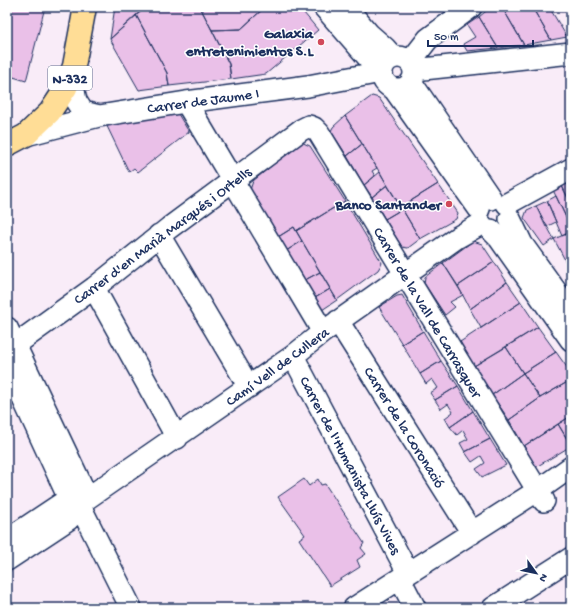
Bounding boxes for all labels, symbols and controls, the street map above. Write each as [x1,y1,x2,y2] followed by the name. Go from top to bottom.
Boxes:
[428,22,533,48] scale bar
[185,26,315,61] place label: Galaxia entretenimientos S.L
[434,31,459,45] text: 50 m
[316,37,326,47] marker: Galaxia entretenimientos S.L
[48,66,92,90] road number: N-332
[146,85,260,119] street label: Carrer de Jaume I
[71,164,256,309] street label: Carrer d'en Marià Marqués i Ortells
[335,197,443,215] place label: Banco Santander
[444,199,454,209] marker: Banco Santander
[368,224,485,403] street label: Carrer de la Vall de Carrasquer
[223,324,334,411] street label: Camí Vell de Cullera
[359,364,448,492] street label: Carrer de la Coronació
[295,374,404,558] street label: Carrer de l'Humanista Lluís Vives
[516,553,556,593] north arrow
[536,571,550,584] text: N

